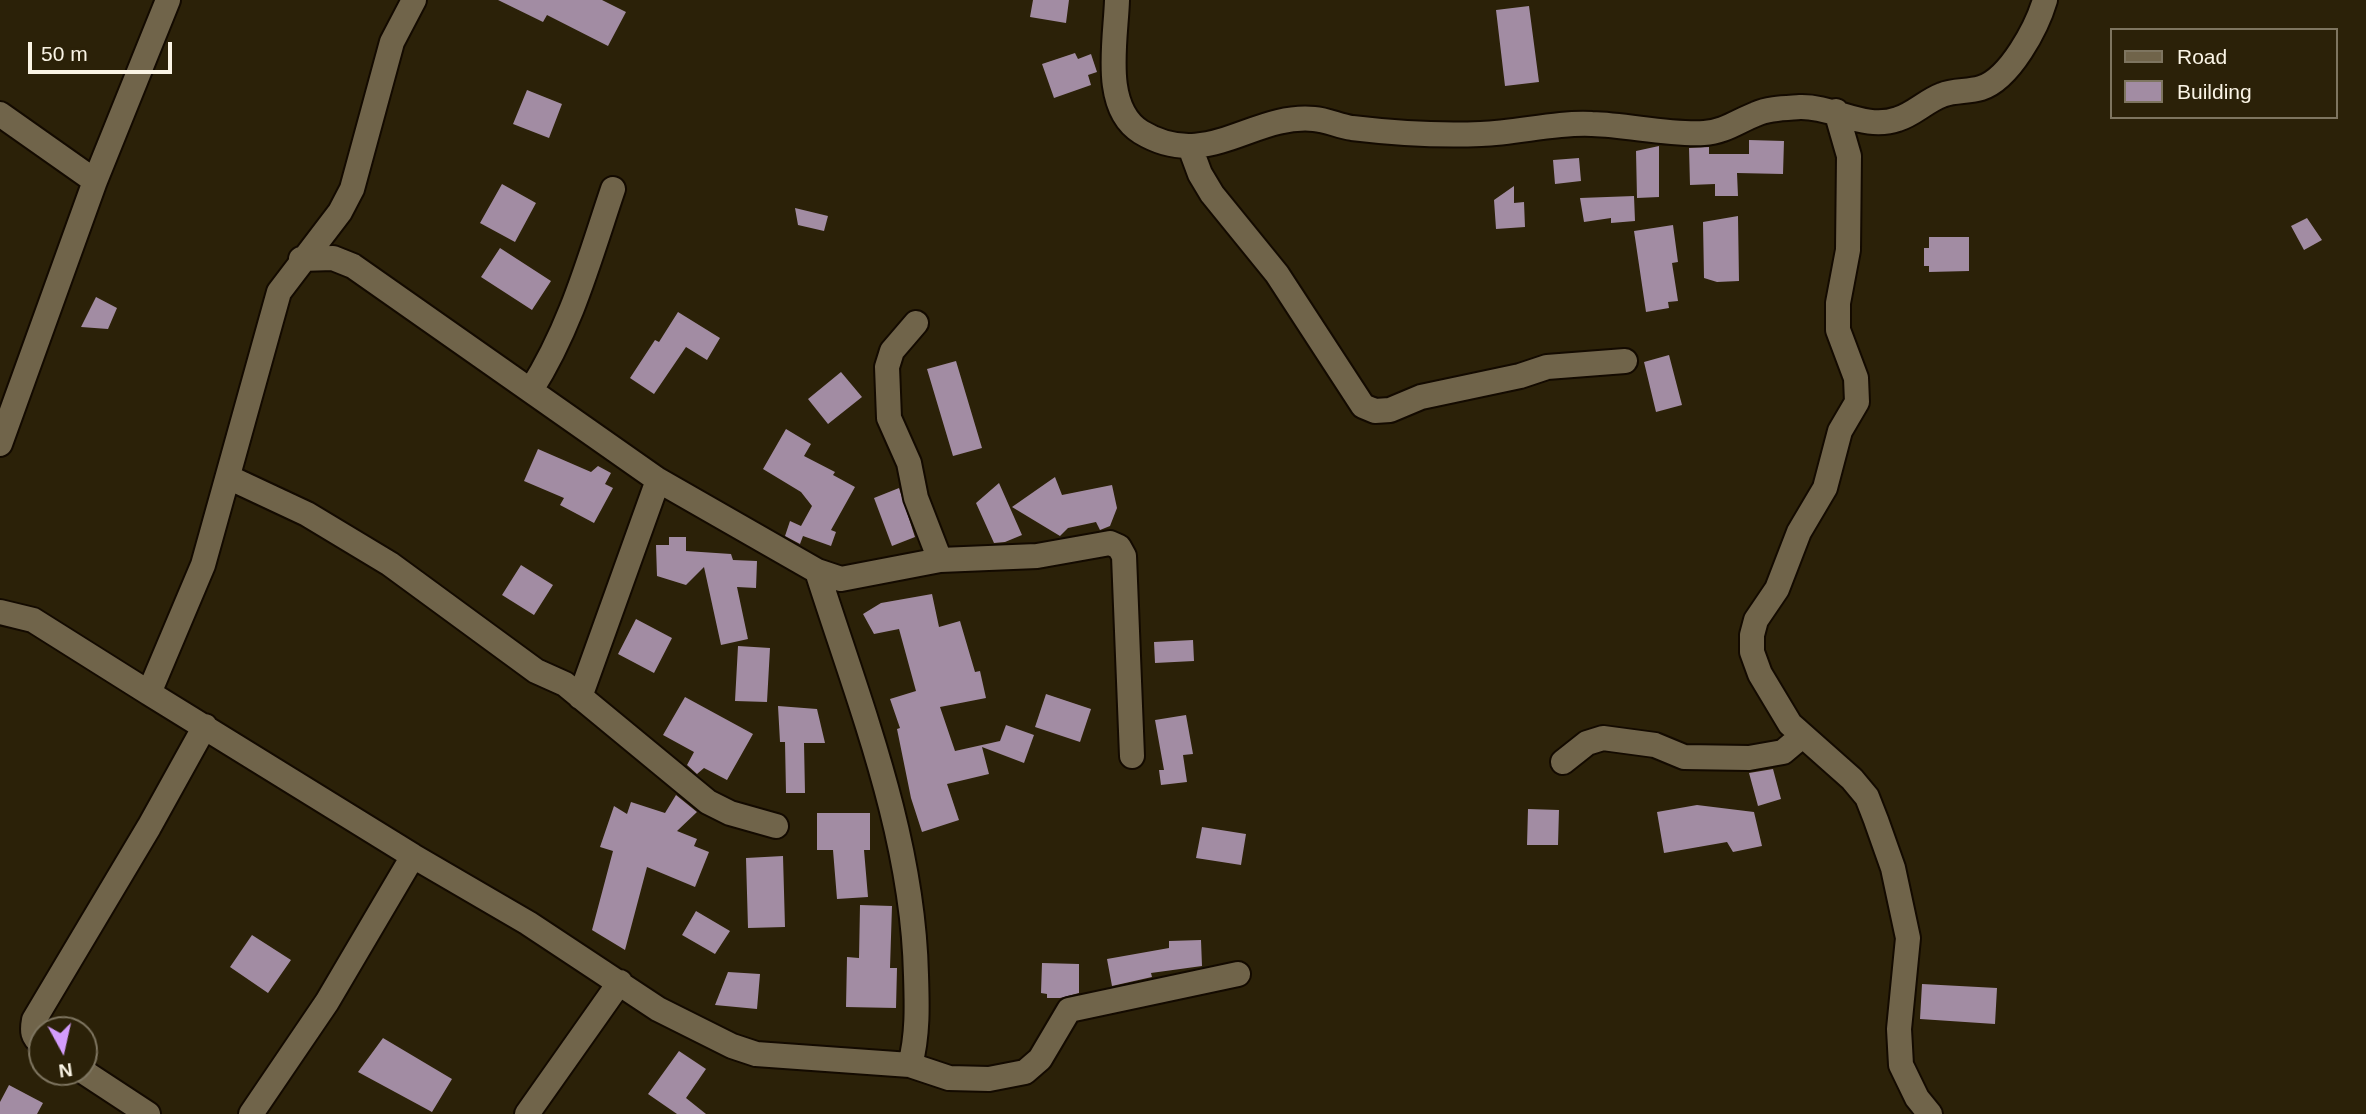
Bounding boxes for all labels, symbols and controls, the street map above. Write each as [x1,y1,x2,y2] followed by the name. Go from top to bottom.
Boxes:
[32,28,175,72] scale bar
[2110,28,2338,119] legend
[41,42,88,65] text: 50 m
[2177,45,2227,68] text: Road
[2177,80,2252,103] text: Building
[28,1016,98,1086] north arrow
[57,1059,74,1082] text: N

